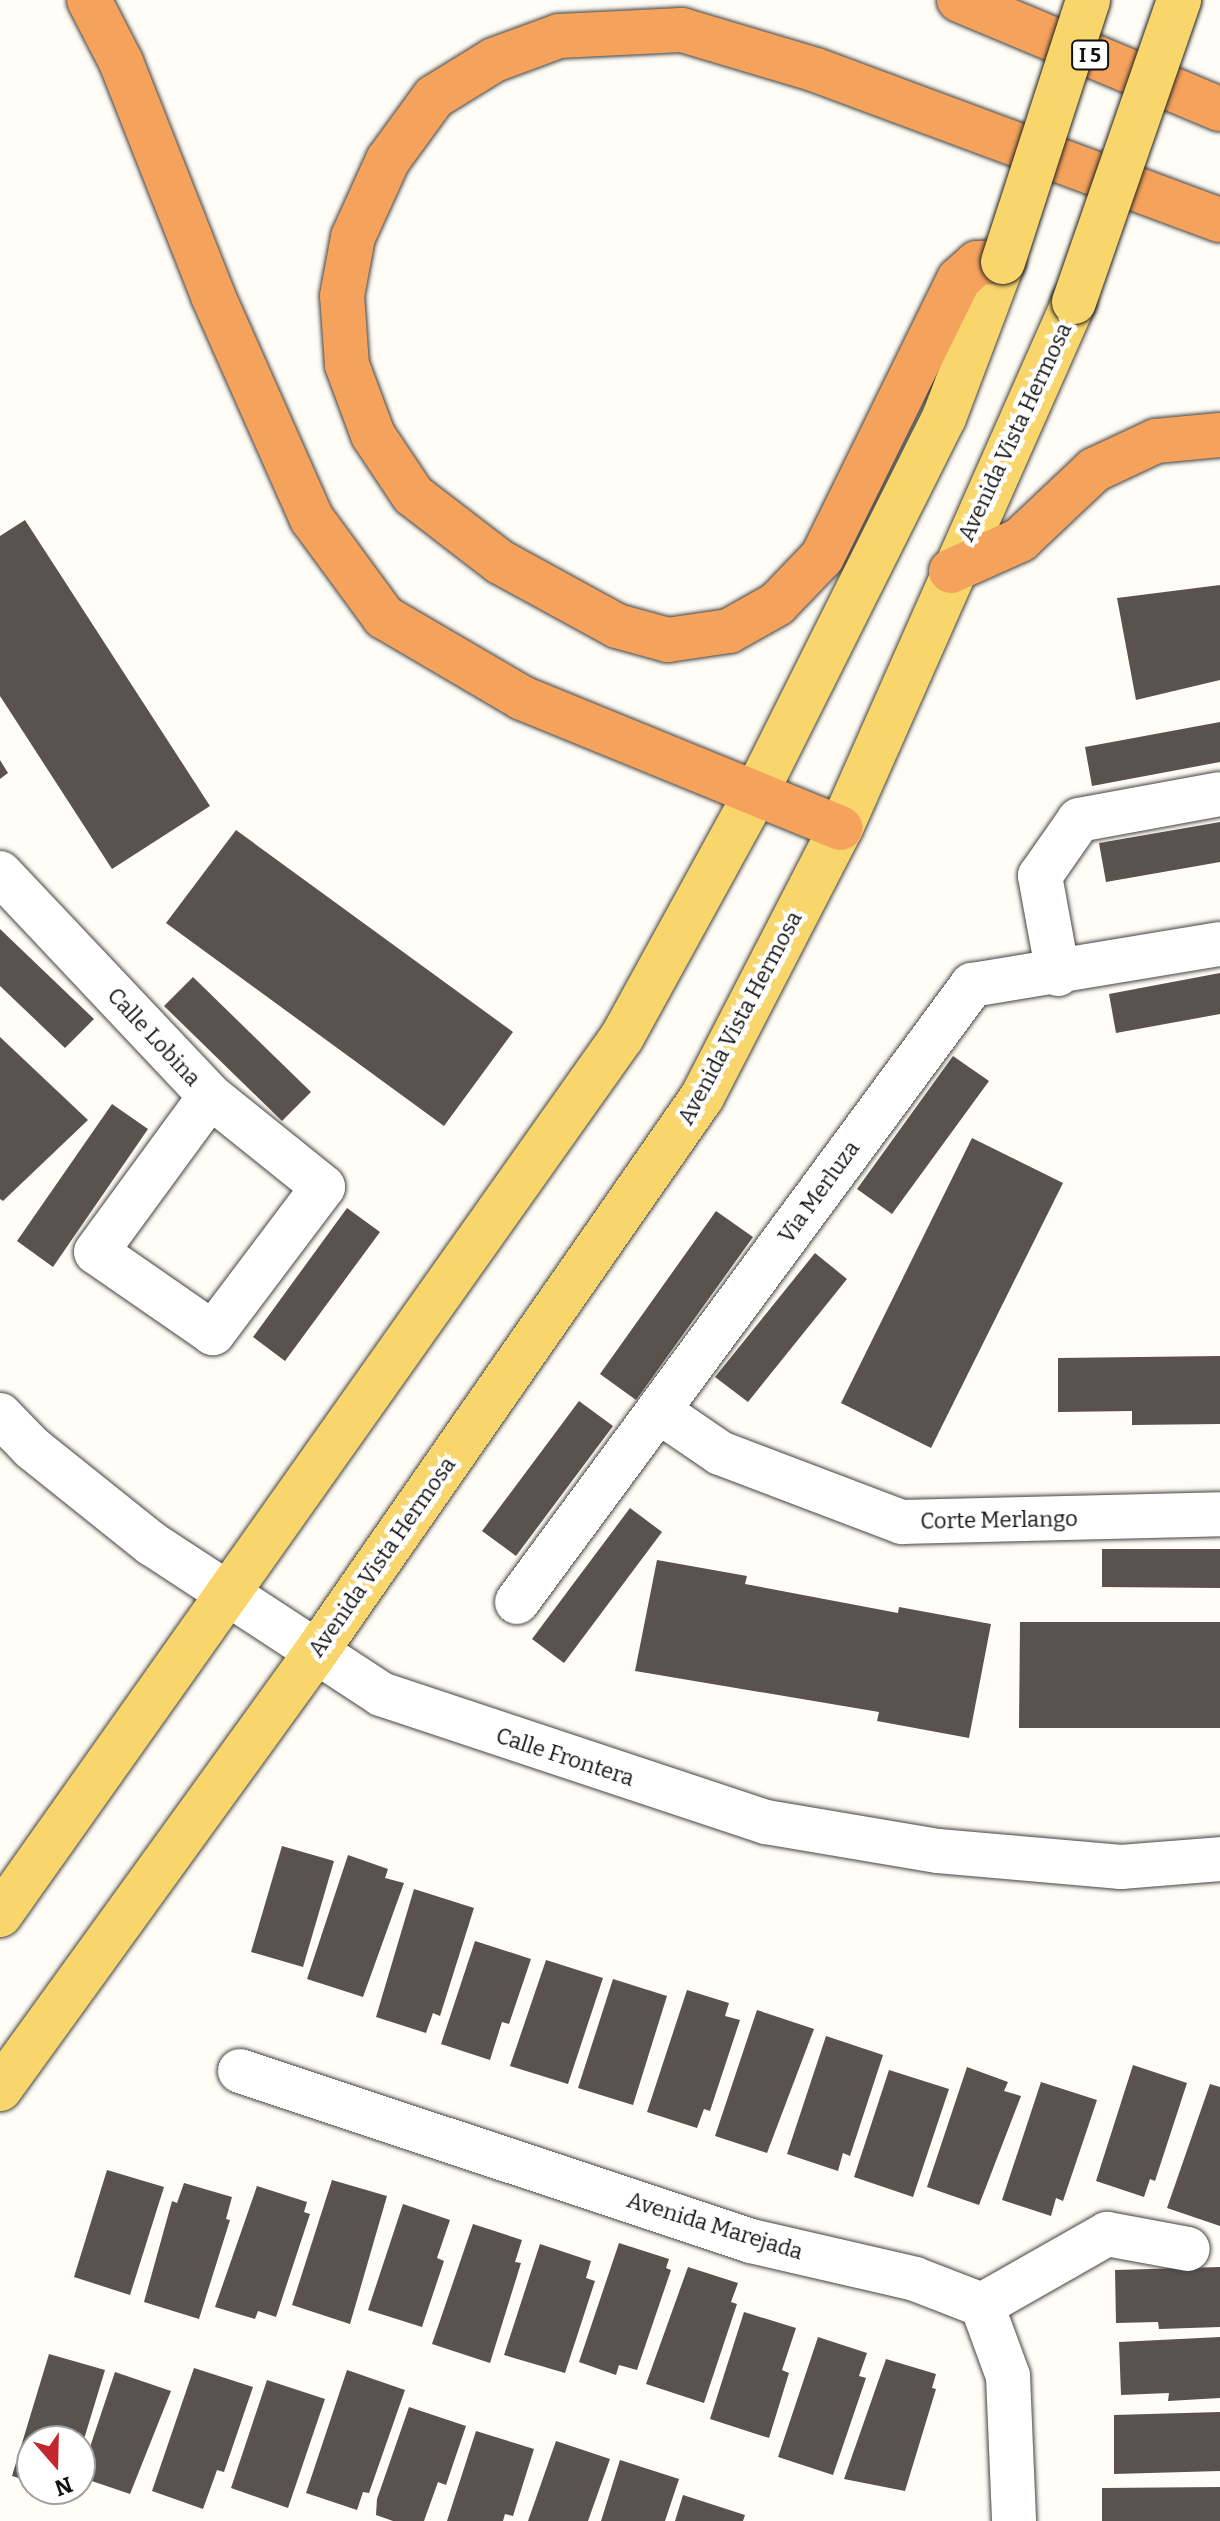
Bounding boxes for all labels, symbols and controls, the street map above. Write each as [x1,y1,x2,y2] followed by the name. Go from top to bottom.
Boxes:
[1070,39,1110,71] road number: I 5
[953,319,1077,545] street label: Avenida Vista Hermosa
[673,907,807,1129] street label: Avenida Vista Hermosa
[102,982,206,1092] street label: Calle Lobina
[773,1136,865,1248] street label: Via Merluza
[303,1452,461,1662] street label: Avenida Vista Hermosa
[920,1505,1078,1535] street label: Corte Merlango
[493,1722,637,1792] street label: Calle Frontera
[624,2187,806,2265] street label: Avenida Marejada
[16,2425,96,2505] north arrow
[51,2471,76,2502] text: N

